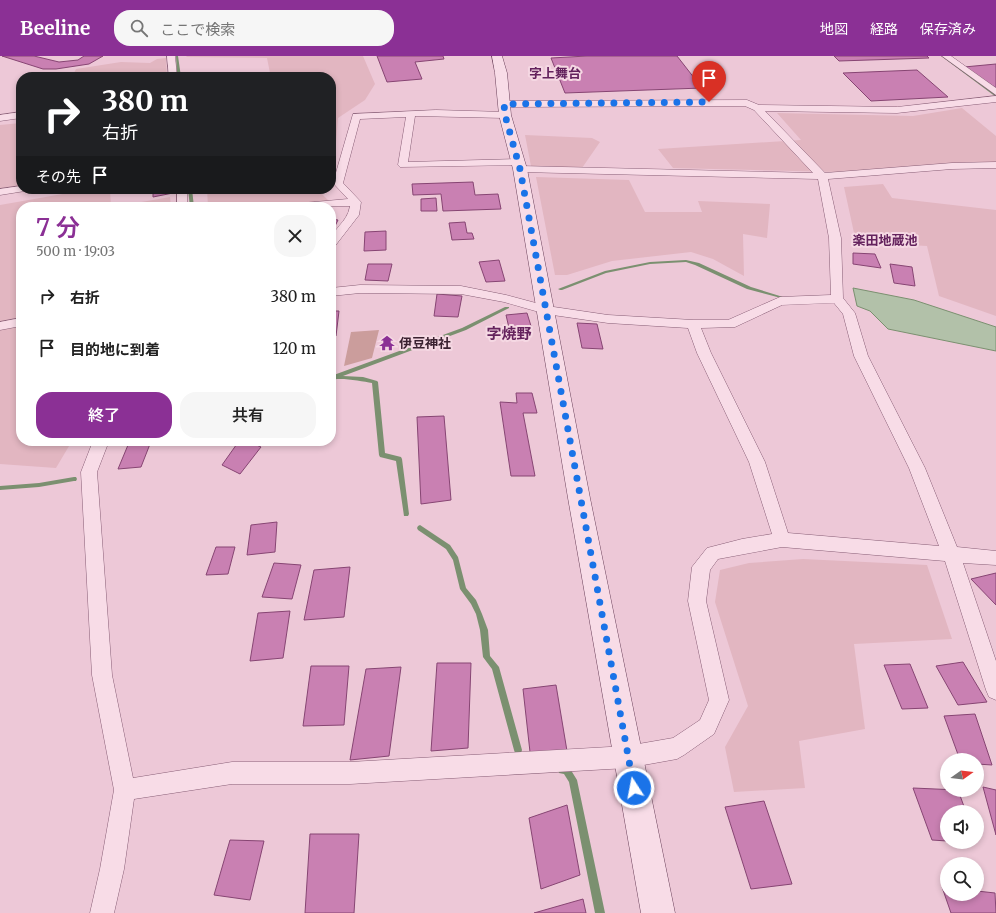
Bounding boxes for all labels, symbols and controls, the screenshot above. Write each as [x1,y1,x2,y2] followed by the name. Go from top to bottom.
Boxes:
[114,10,394,46] search box
[20,16,90,40] text: Beeline
[128,17,150,39] icon: search
[160,20,235,39] text: ここで検索
[820,20,848,38] text: 地図
[870,20,898,38] text: 経路
[920,20,976,38] text: 保存済み
[692,61,726,102] pin
[529,65,581,82] district label: 字上舞台
[698,67,720,89] icon: arrive
[102,83,188,119] text: 380 m
[36,88,88,140] icon: right
[102,121,138,144] text: 右折
[89,164,111,186] icon: arrive
[36,167,81,186] text: その先
[36,212,80,243] text: 7 分
[274,215,316,257] button: close
[852,232,918,249] district label: 楽田地蔵池
[36,243,115,260] text: 500 m · 19:03
[36,285,58,307] icon: right
[271,287,316,306] text: 380 m
[70,288,100,307] text: 右折
[486,324,532,343] district label: 字焼野
[378,334,396,352] temple icon: 伊豆神社
[399,335,451,352] place label: 伊豆神社
[36,337,58,359] icon: arrive
[273,339,316,358] text: 120 m
[70,340,160,359] text: 目的地に到着
[36,392,172,438] button: 終了
[180,392,316,438] button: 共有
[940,753,984,797] north arrow
[940,753,984,901] map controls
[613,767,655,809] position arrow
[940,805,984,849] button: sound
[940,857,984,901] button: search

